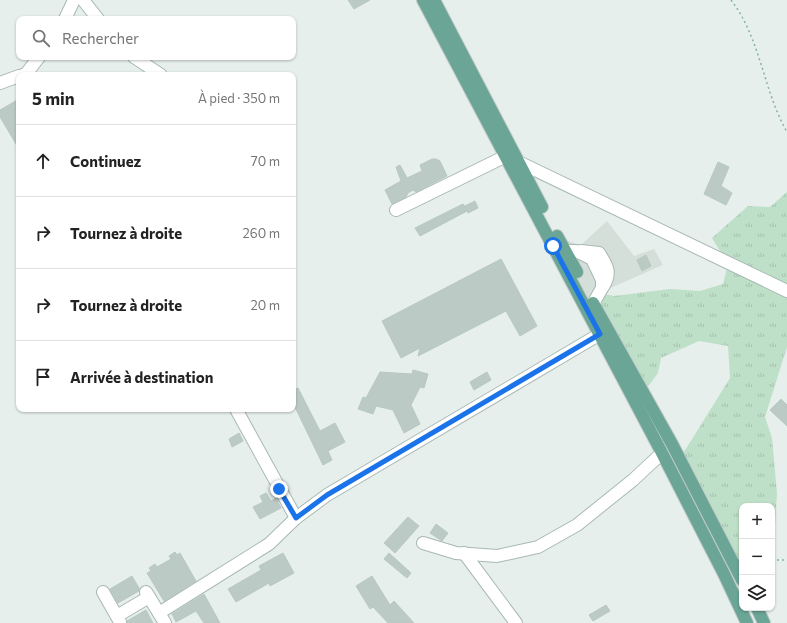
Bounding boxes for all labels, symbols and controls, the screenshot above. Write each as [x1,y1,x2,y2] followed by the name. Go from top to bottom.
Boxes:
[16,16,296,60] search box
[30,27,52,49] icon: search
[62,29,139,47] text: Rechercher
[32,88,75,109] text: 5 min
[198,90,280,106] text: À pied · 350 m
[32,150,54,172] icon: ahead
[70,152,141,170] text: Continuez
[251,153,280,169] text: 70 m
[32,222,54,244] icon: right
[70,224,182,242] text: Tournez à droite
[243,225,280,241] text: 260 m
[544,237,562,255] route start
[32,294,54,316] icon: right
[70,296,182,314] text: Tournez à droite
[251,297,280,313] text: 20 m
[32,366,54,388] icon: arrive
[70,368,213,386] text: Arrivée à destination
[270,480,288,498] route end
[739,503,775,611] map controls
[739,503,775,539] button: +
[739,539,775,575] button: −
[739,575,775,611] button: layers

